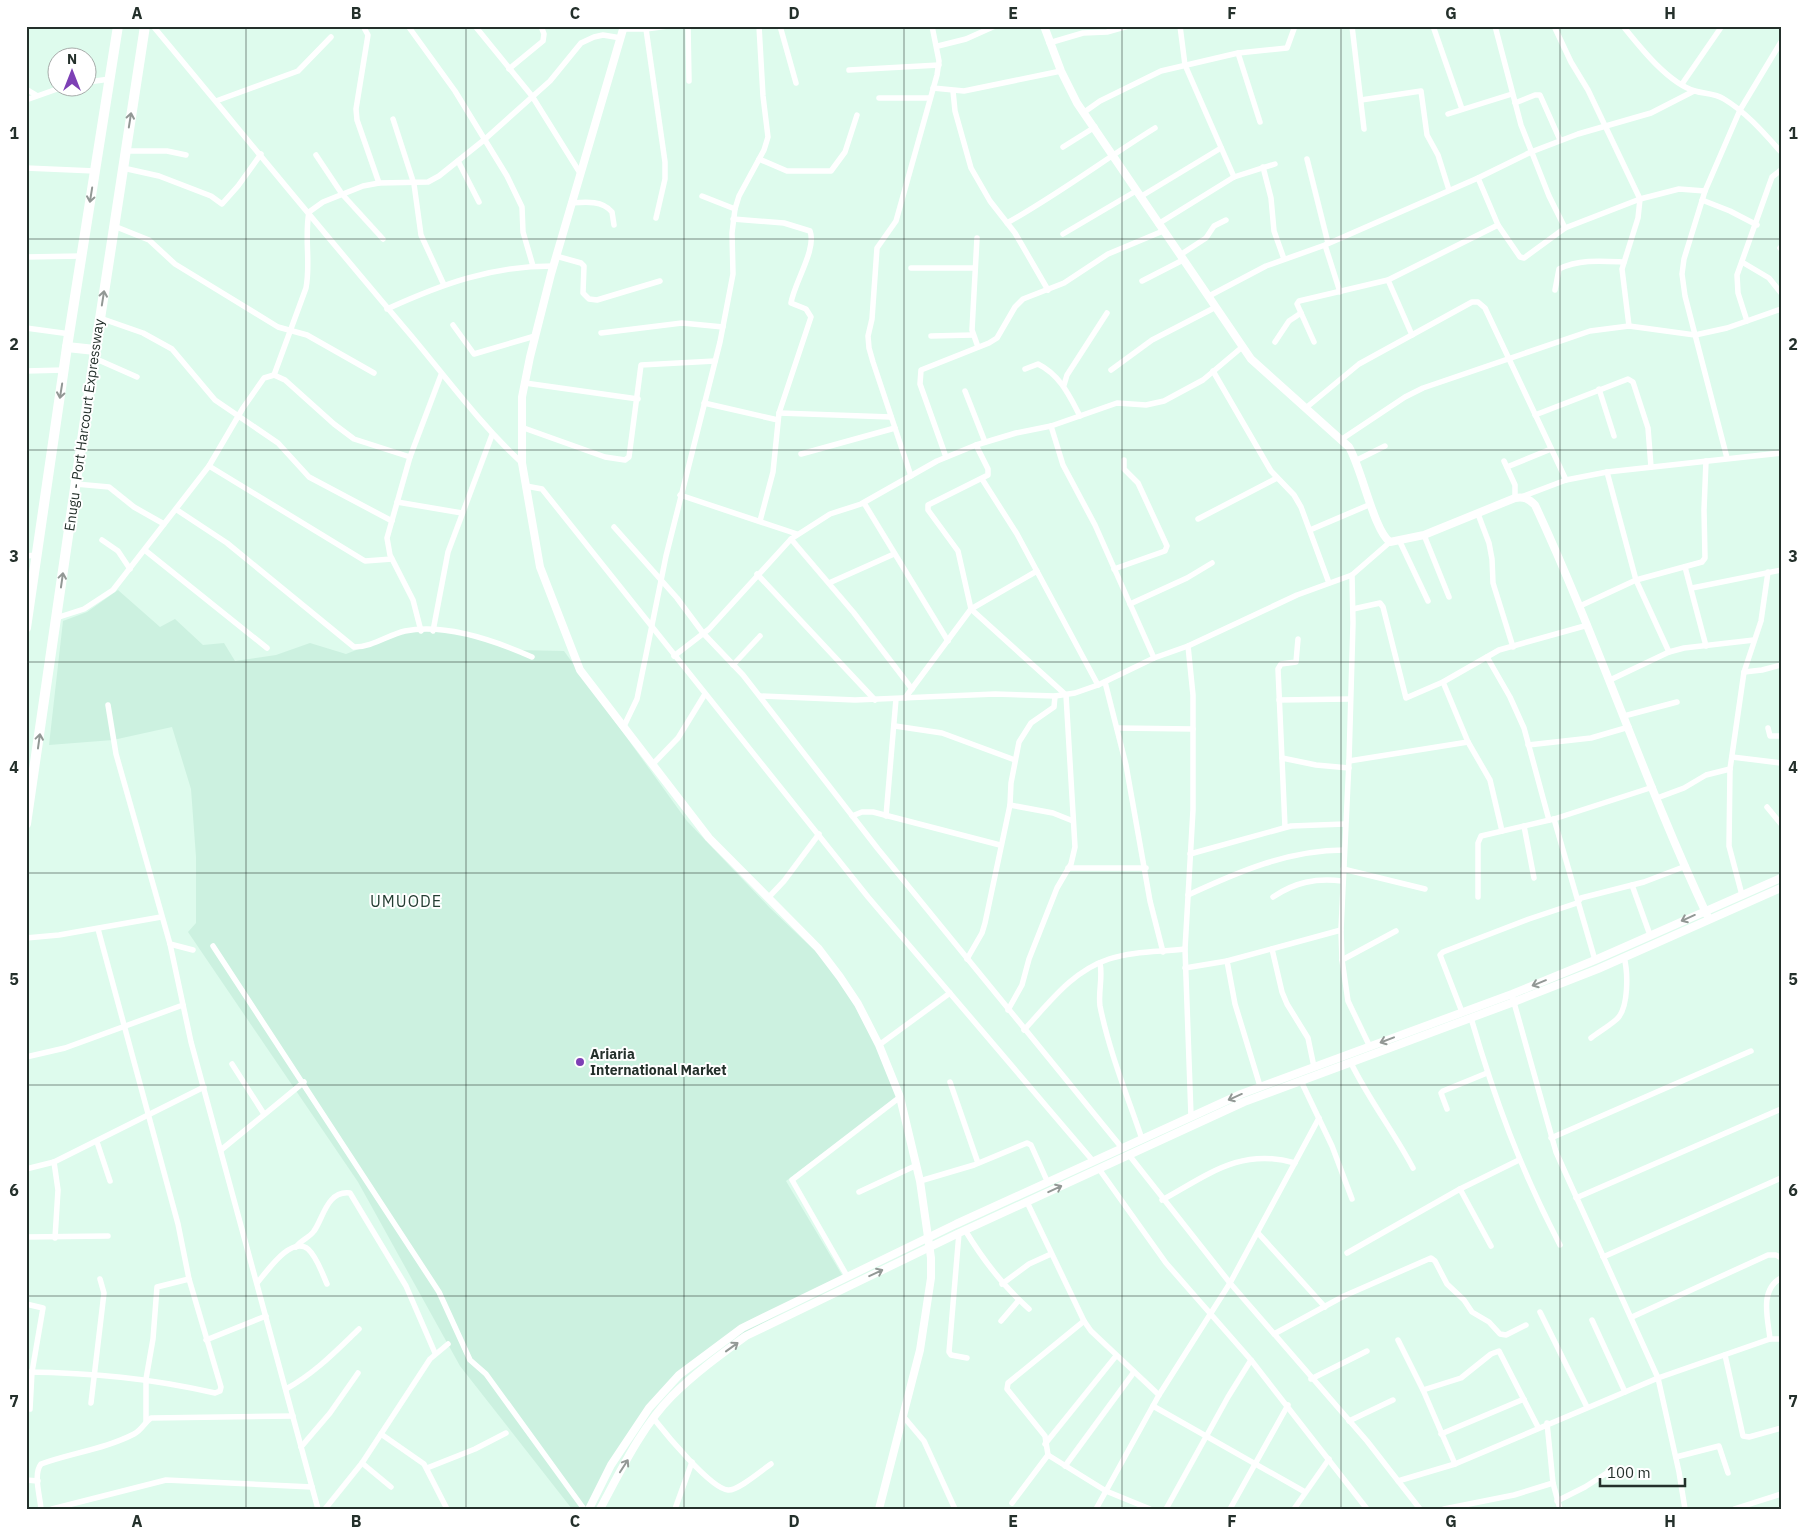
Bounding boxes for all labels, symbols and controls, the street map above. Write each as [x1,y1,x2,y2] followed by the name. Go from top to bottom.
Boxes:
[132,3,143,23] text: A
[351,3,362,23] text: B
[570,3,580,23] text: C
[788,3,800,23] text: D
[1008,3,1018,23] text: E
[1227,3,1237,23] text: F
[1445,3,1457,23] text: G
[1664,3,1676,23] text: H
[48,48,98,98] north arrow
[67,50,77,68] text: N
[126,113,136,129] one-way arrow
[9,123,19,143] text: 1
[1788,123,1798,143] text: 1
[86,187,96,203] one-way arrow
[98,291,108,307] one-way arrow
[60,318,108,532] street label: Enugu - Port Harcourt Expressway
[9,334,19,354] text: 2
[1788,334,1798,354] text: 2
[56,382,66,398] one-way arrow
[9,546,19,566] text: 3
[1788,546,1798,566] text: 3
[57,573,67,589] one-way arrow
[34,734,44,750] one-way arrow
[9,757,19,777] text: 4
[1788,757,1798,777] text: 4
[370,891,442,911] district label: UMUODE
[1681,914,1696,924] one-way arrow
[9,969,19,989] text: 5
[1788,969,1798,989] text: 5
[1532,979,1547,988] one-way arrow
[1380,1036,1395,1045] one-way arrow
[590,1045,727,1079] place label: Ariaria International Market
[574,1056,586,1068] marker: Ariaria International Market
[1228,1092,1243,1102] one-way arrow
[9,1180,19,1200] text: 6
[1788,1180,1798,1200] text: 6
[1047,1184,1062,1194] one-way arrow
[868,1267,883,1277] one-way arrow
[724,1342,738,1352] one-way arrow
[9,1391,19,1411] text: 7
[1788,1391,1798,1411] text: 7
[1600,1455,1684,1487] scale bar
[618,1459,629,1473] one-way arrow
[1607,1463,1651,1482] text: 100 m
[132,1511,143,1531] text: A
[351,1511,362,1531] text: B
[570,1511,580,1531] text: C
[788,1511,800,1531] text: D
[1008,1511,1018,1531] text: E
[1227,1511,1237,1531] text: F
[1445,1511,1457,1531] text: G
[1664,1511,1676,1531] text: H

